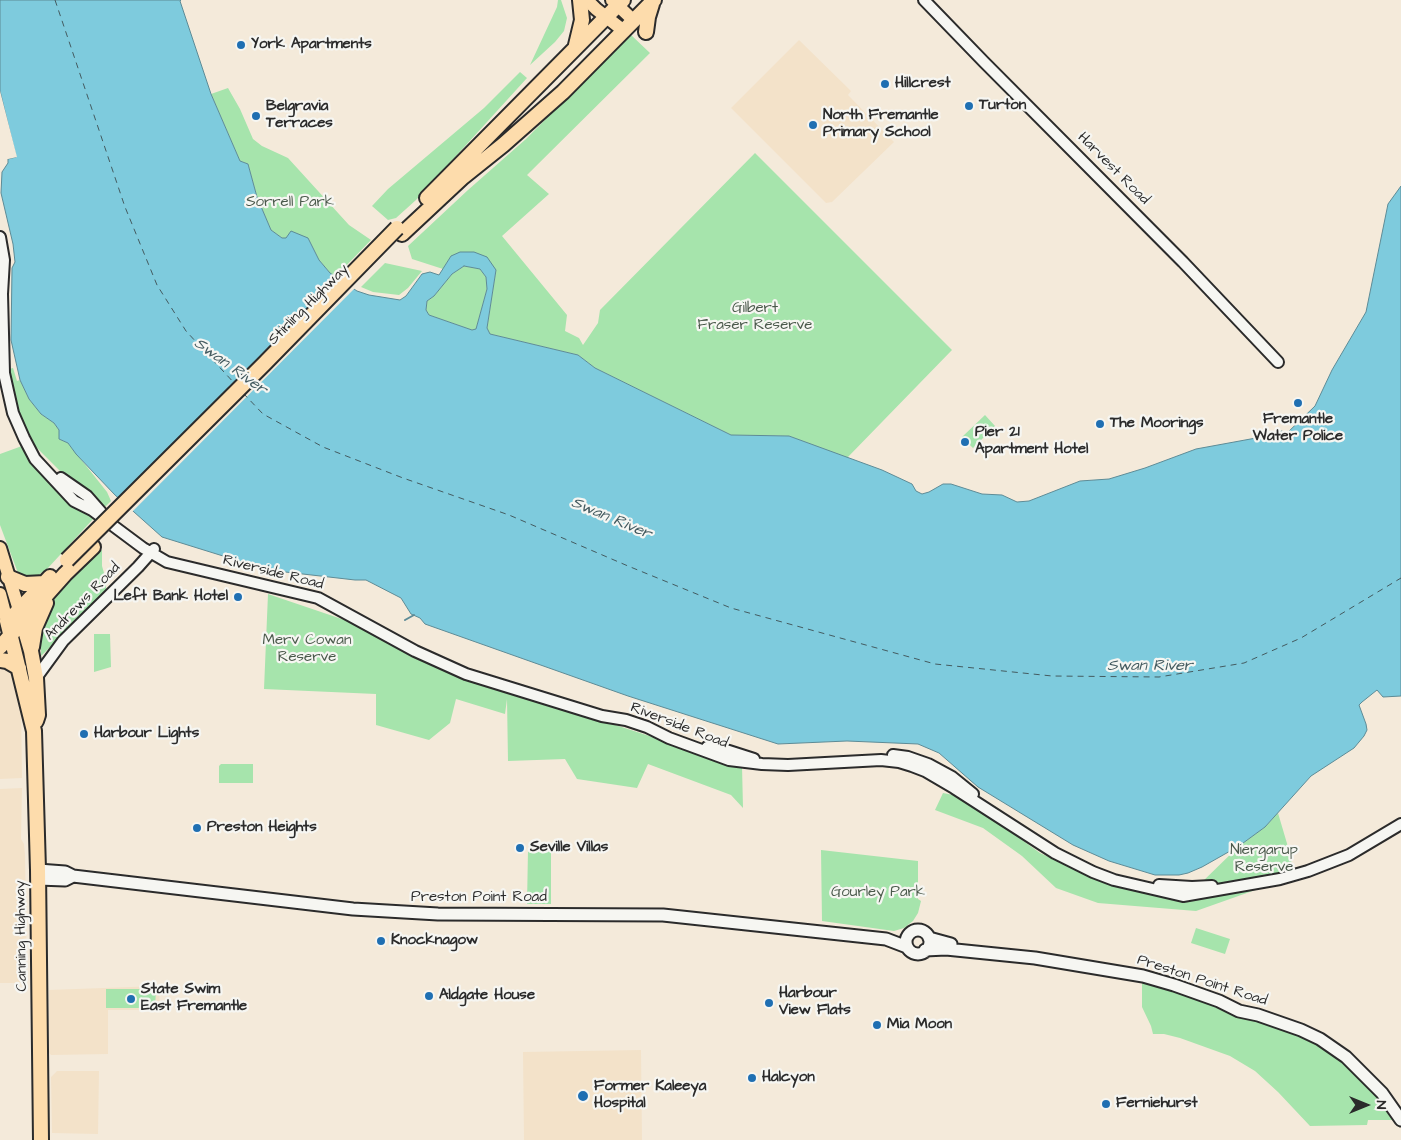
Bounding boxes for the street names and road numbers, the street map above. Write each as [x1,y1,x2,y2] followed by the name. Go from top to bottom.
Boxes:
[1073,129,1153,209] street label: Harvest Road
[265,261,353,349] street label: Stirling Highway
[221,552,325,594] street label: Riverside Road
[41,559,125,645] street label: Andrews Road
[628,699,730,753] street label: Riverside Road
[12,880,32,992] street label: Canning Highway
[411,889,547,907] street label: Preston Point Road
[1135,951,1269,1011] street label: Preston Point Road

